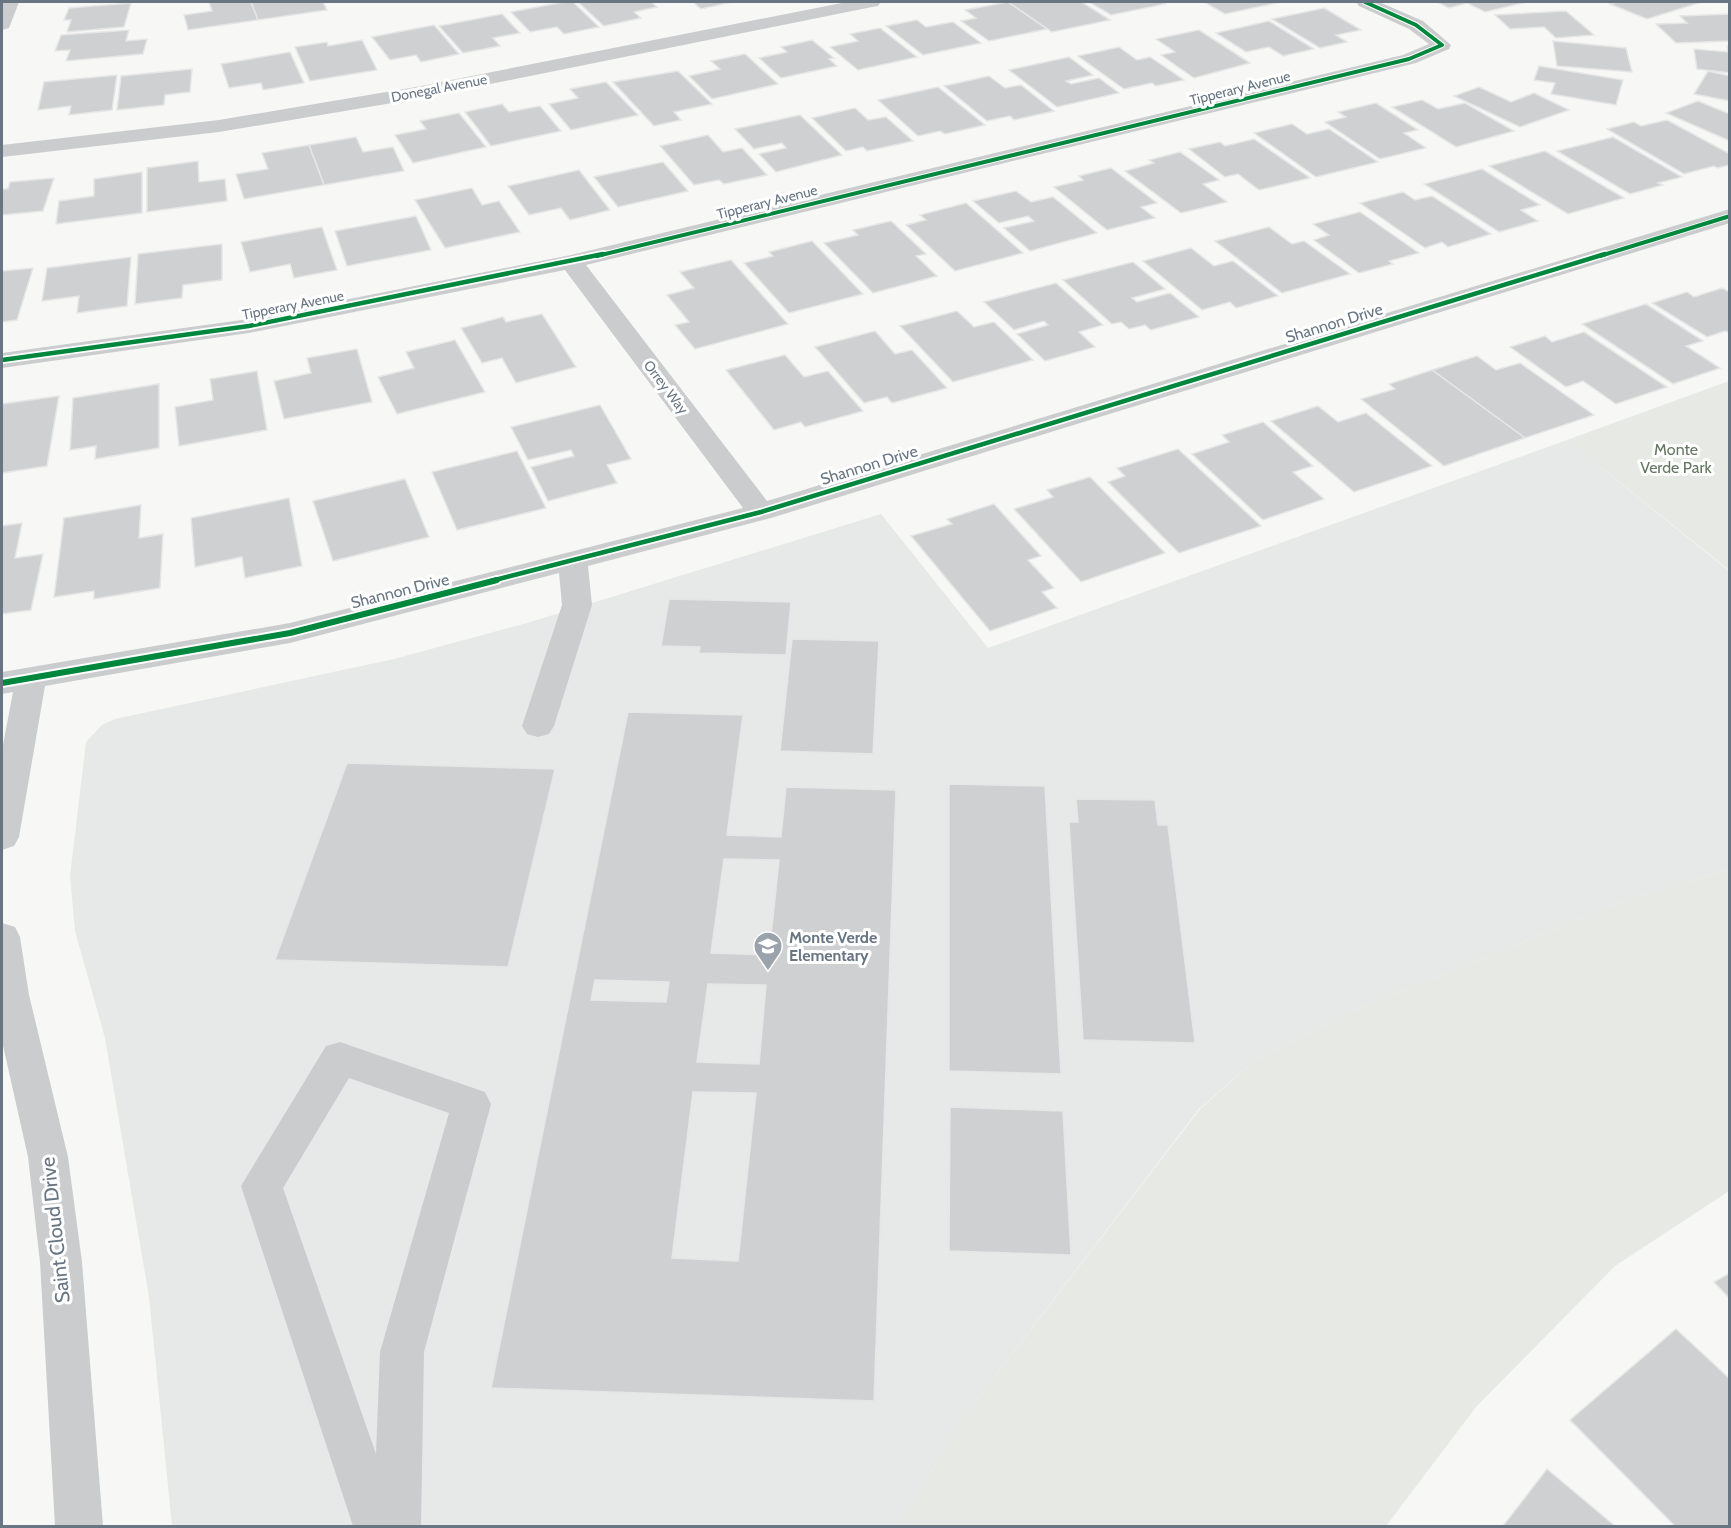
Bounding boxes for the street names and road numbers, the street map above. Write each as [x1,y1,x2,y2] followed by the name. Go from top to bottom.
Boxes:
[1188,67,1292,109] street label: Tipperary Avenue
[390,70,488,106] street label: Donegal Avenue
[715,181,819,223] street label: Tipperary Avenue
[241,286,345,324] street label: Tipperary Avenue
[1283,299,1385,347] street label: Shannon Drive
[640,356,692,418] street label: Orrey Way
[818,441,920,489] street label: Shannon Drive
[349,570,451,612] street label: Shannon Drive
[35,1156,75,1304] street label: Saint Cloud Drive

